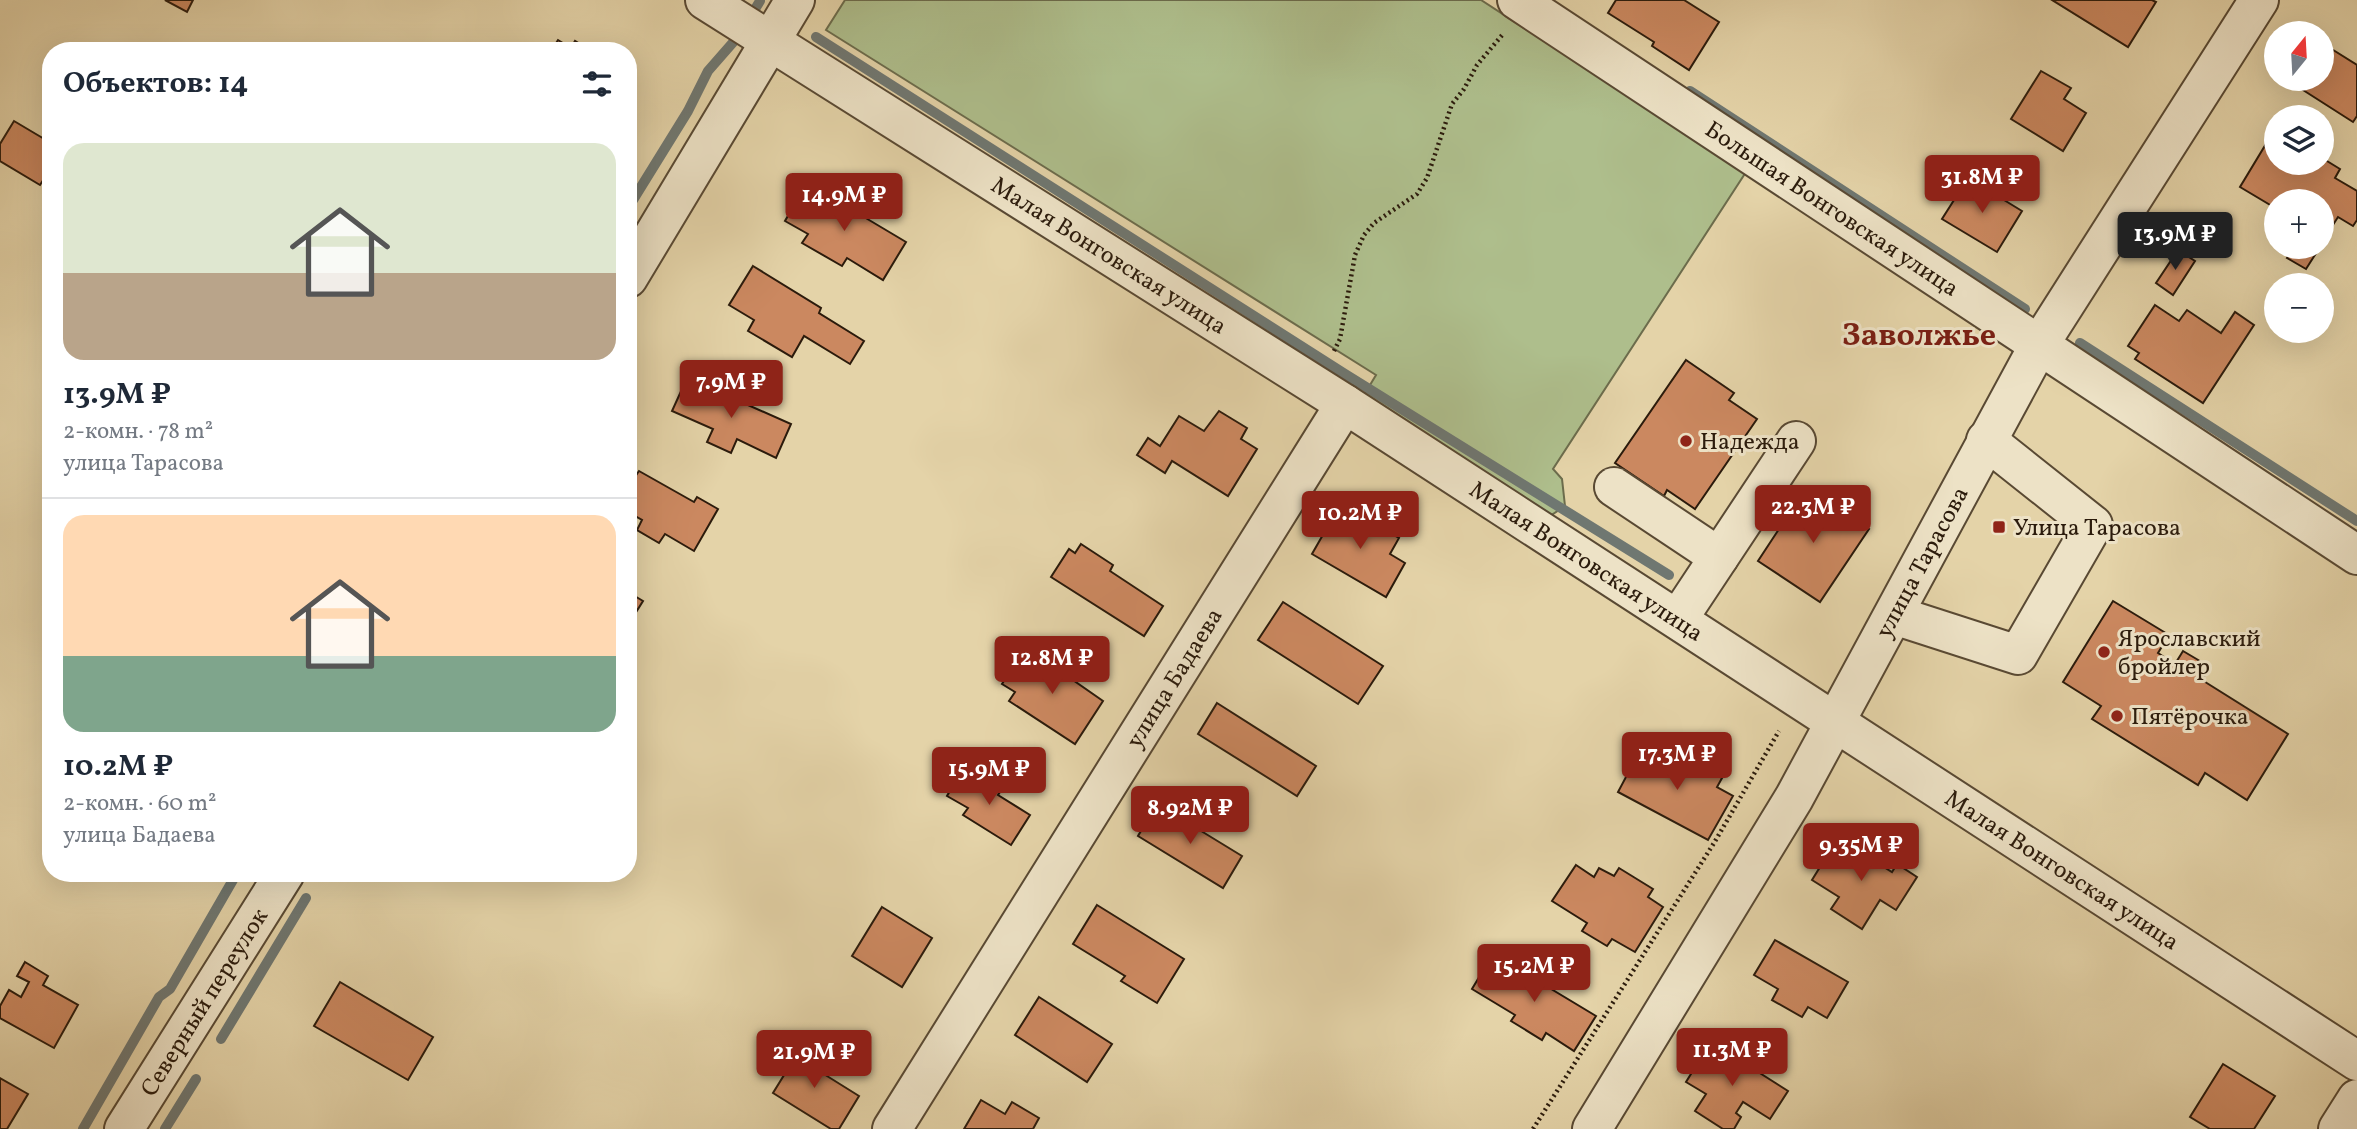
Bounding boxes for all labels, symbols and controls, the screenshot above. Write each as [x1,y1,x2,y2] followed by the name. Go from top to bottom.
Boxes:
[2264,21,2334,91] north arrow
[2264,21,2334,343] map controls
[63,63,248,105] text: Объектов: 14
[578,65,616,103] icon: filters
[2264,105,2334,175] button: layers
[1698,114,1965,306] street label: Большая Вонговская улица
[1917,156,2047,215] pin: 31.8M ₽
[1941,162,2023,194] text: 31.8M ₽
[984,170,1233,344] street label: Малая Вонговская улица
[779,174,909,233] pin: 14.9M ₽
[801,180,887,212] text: 14.9M ₽
[277,189,403,315] icon: home
[2264,189,2334,259] button: +
[2110,212,2240,272] pin: 13.9M ₽
[2134,219,2216,251] text: 13.9M ₽
[2264,273,2334,343] button: −
[1842,315,1996,359] district label: Заволжье
[674,360,788,420] pin: 7.9M ₽
[696,367,766,399] text: 7.9M ₽
[63,374,171,416] text: 13.9M ₽
[63,416,213,448] text: 2-комн. · 78 m²
[1700,426,1800,460] place label: Надежда
[1678,433,1694,449] marker: Надежда
[63,448,224,480] text: улица Тарасова
[1462,474,1709,651] street label: Малая Вонговская улица
[1868,481,1978,645] street label: улица Тарасова
[1748,486,1878,545] pin: 22.3M ₽
[1295,491,1425,551] pin: 10.2M ₽
[1771,492,1855,524] text: 22.3M ₽
[1318,498,1402,530] text: 10.2M ₽
[2013,512,2181,546] place label: Улица Тарасова
[1991,519,2007,535] marker: Улица Тарасова
[277,561,403,687] icon: home
[1119,602,1232,756] street label: улица Бадаева
[2118,623,2261,685] place label: Ярославский бройлер
[987,636,1117,696] pin: 12.8M ₽
[1011,643,1093,675] text: 12.8M ₽
[2096,644,2112,660] marker: Ярославский бройлер
[2131,701,2249,735] place label: Пятёрочка
[2109,708,2125,724] marker: Пятёрочка
[1612,732,1742,792] pin: 17.3M ₽
[1638,739,1716,771] text: 17.3M ₽
[63,746,173,788] text: 10.2M ₽
[924,748,1054,807] pin: 15.9M ₽
[948,754,1030,786] text: 15.9M ₽
[1937,783,2185,960] street label: Малая Вонговская улица
[1125,786,1255,846] pin: 8.92M ₽
[63,788,217,820] text: 2-комн. · 60 m²
[1147,793,1233,825] text: 8.92M ₽
[63,820,216,852] text: улица Бадаева
[1796,824,1926,883] pin: 9.35M ₽
[1819,830,1903,862] text: 9.35M ₽
[133,902,278,1104] street label: Северный переулок
[1469,944,1599,1004] pin: 15.2M ₽
[1493,951,1575,983] text: 15.2M ₽
[1667,1028,1797,1088] pin: 11.3M ₽
[749,1030,879,1090] pin: 21.9M ₽
[1693,1035,1771,1067] text: 11.3M ₽
[772,1037,856,1069] text: 21.9M ₽

